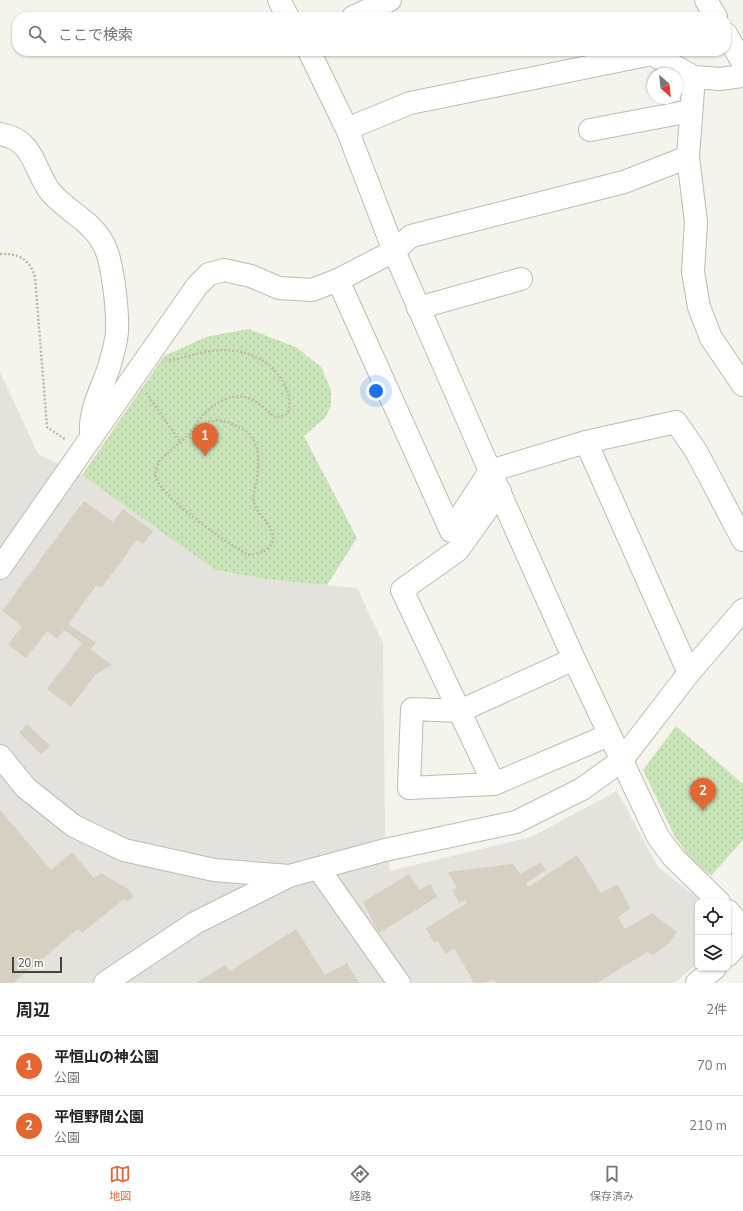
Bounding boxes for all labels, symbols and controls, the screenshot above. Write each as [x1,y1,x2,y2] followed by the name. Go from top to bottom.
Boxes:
[12,12,731,56] search box
[26,23,48,45] icon: search
[58,25,133,45] text: ここで検索
[647,68,683,104] north arrow
[366,381,386,401] your location
[192,423,218,456] pin: 1
[690,778,716,811] pin: 2
[695,899,731,971] map controls
[695,899,731,935] button: locate
[695,935,731,971] button: layers
[12,955,62,974] scale bar
[18,956,43,971] text: 20 m
[16,999,50,1022] text: 周辺
[706,1001,727,1019] text: 2件
[54,1047,159,1067] text: 平恒山の神公園
[25,1057,33,1075] text: 1
[697,1057,727,1075] text: 70 m
[54,1069,80,1087] text: 公園
[54,1107,144,1127] text: 平恒野間公園
[25,1117,33,1135] text: 2
[689,1117,727,1135] text: 210 m
[54,1129,80,1147] text: 公園
[109,1163,131,1204] tab: 地図
[349,1163,371,1204] tab: 経路
[590,1163,634,1204] tab: 保存済み

